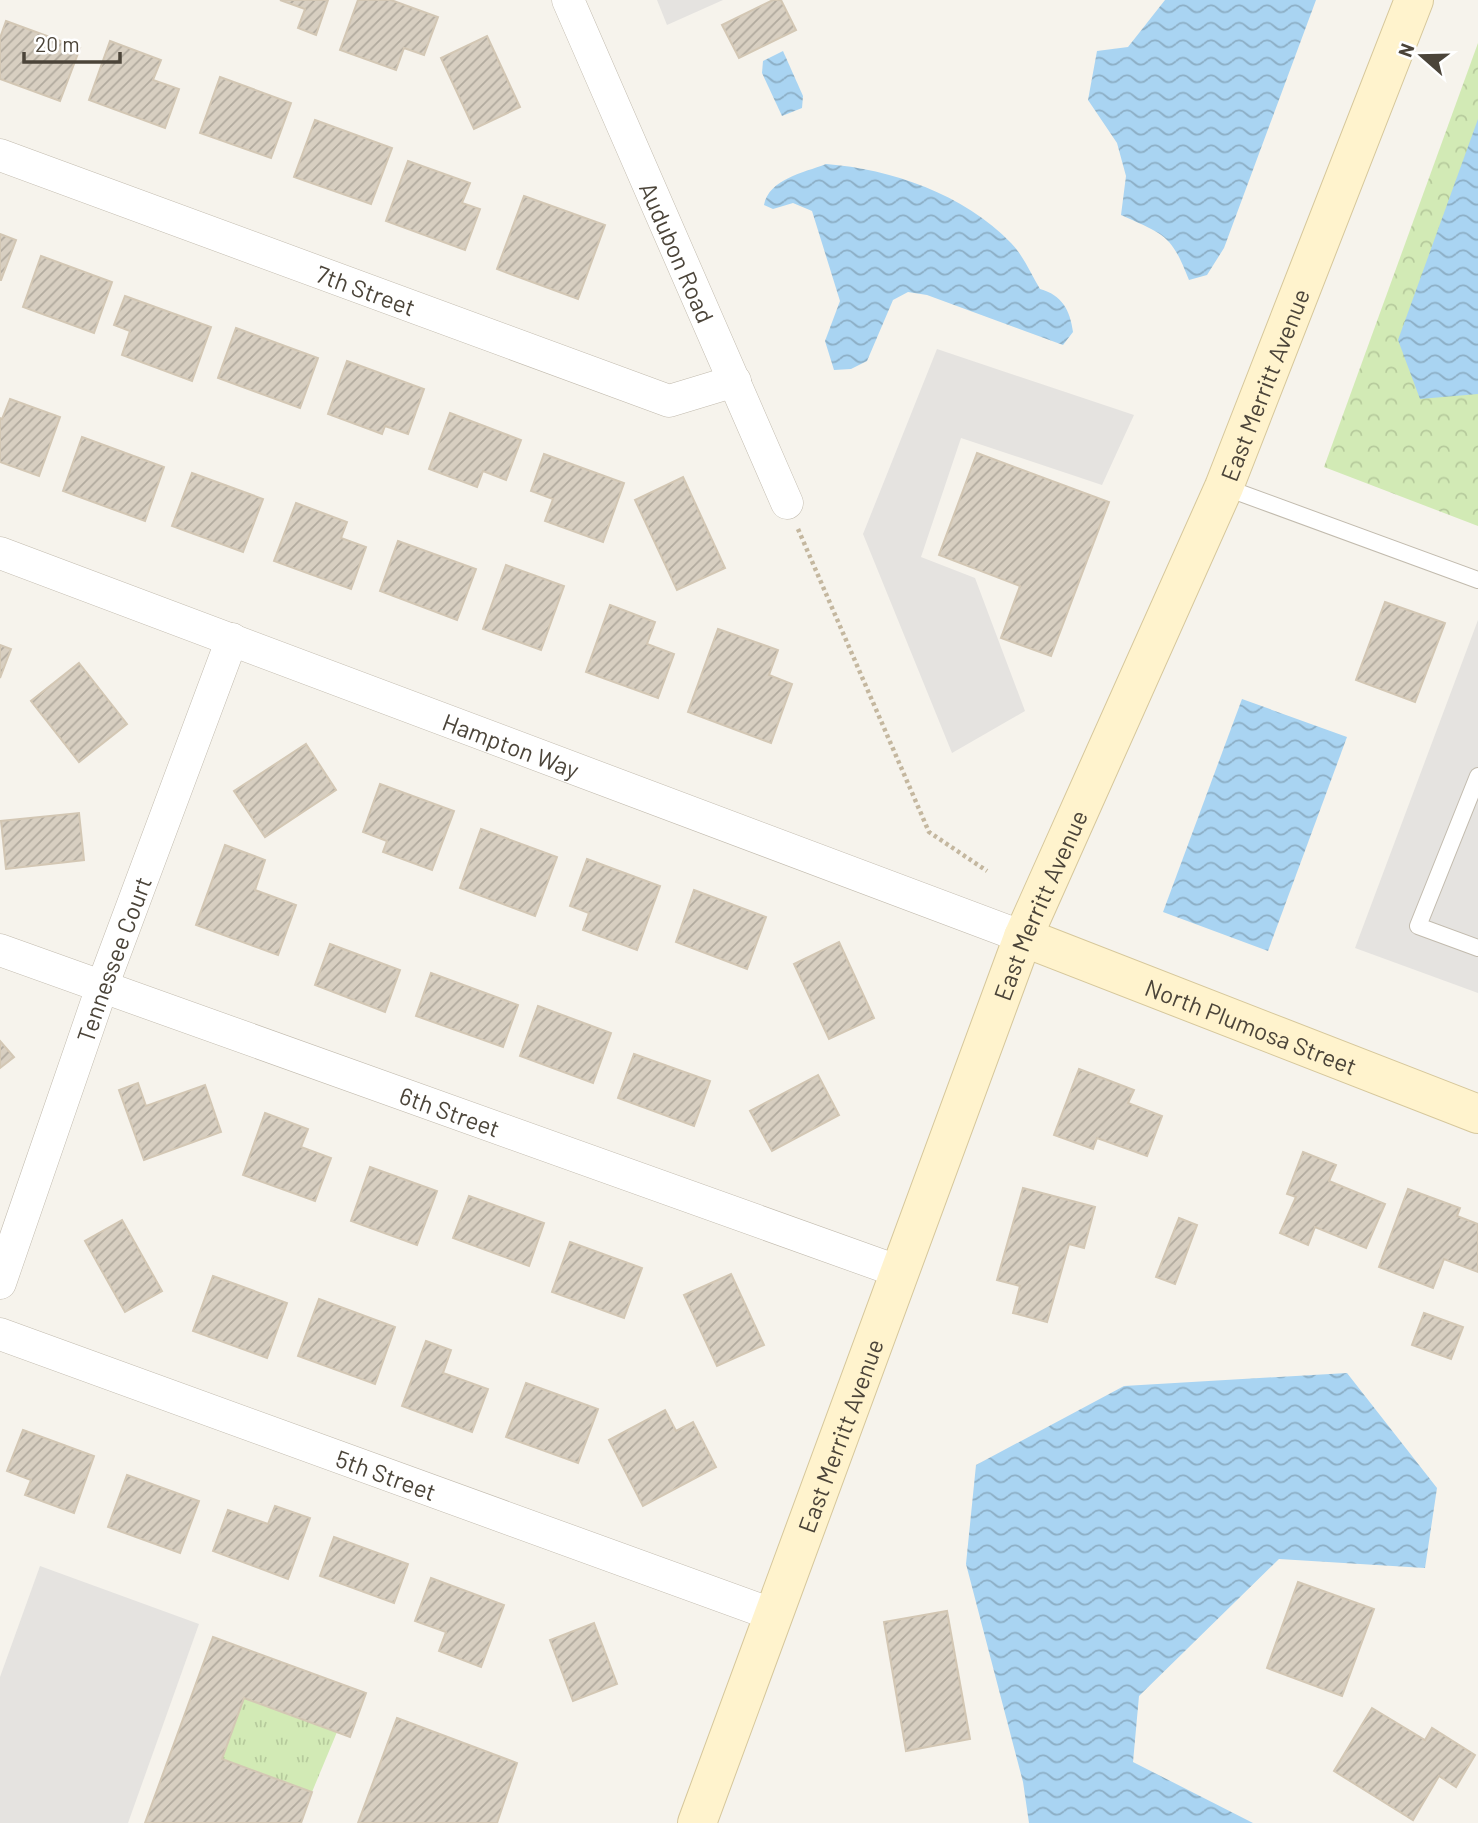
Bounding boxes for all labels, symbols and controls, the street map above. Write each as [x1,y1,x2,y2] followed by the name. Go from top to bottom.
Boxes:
[24,21,121,65] scale bar
[1387,21,1457,91] north arrow
[35,31,80,56] text: 20 m
[1393,40,1419,60] text: N
[634,177,721,327] street label: Audubon Road
[312,258,420,321] street label: 7th Street
[1213,284,1315,485] street label: East Merritt Avenue
[439,706,583,784] street label: Hampton Way
[987,805,1093,1004] street label: East Merritt Avenue
[70,872,157,1046] street label: Tennessee Court
[1141,972,1361,1080] street label: North Plumosa Street
[396,1080,504,1142] street label: 6th Street
[791,1335,888,1536] street label: East Merritt Avenue
[332,1443,440,1506] street label: 5th Street

